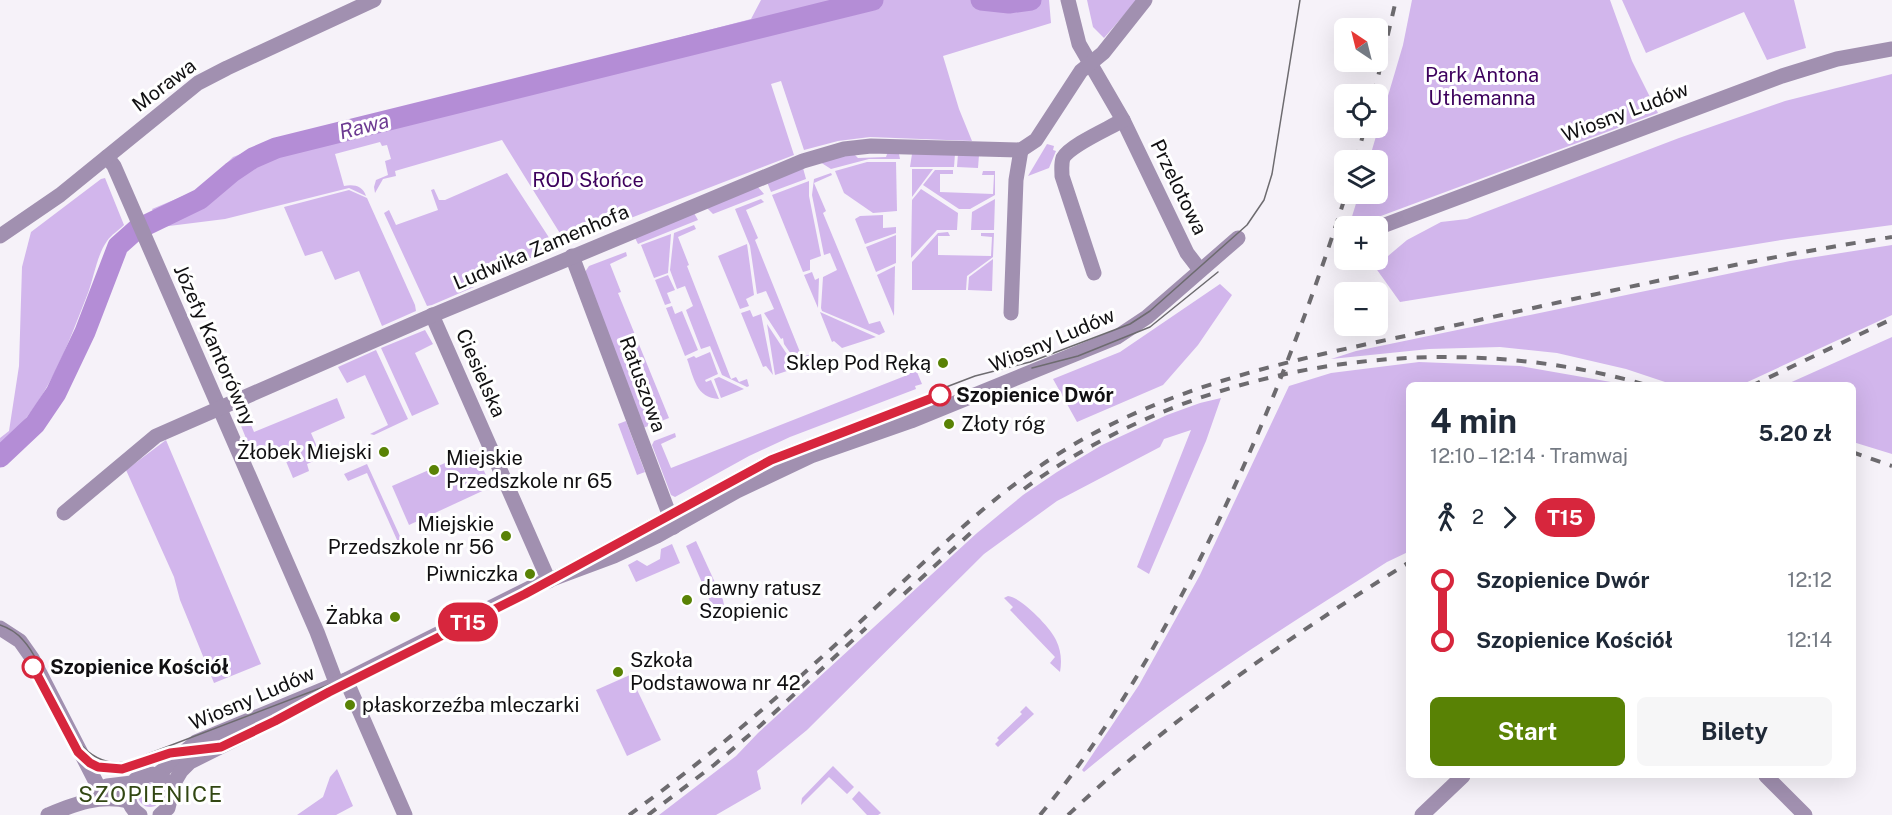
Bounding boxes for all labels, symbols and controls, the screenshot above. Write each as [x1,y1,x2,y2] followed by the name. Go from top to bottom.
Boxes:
[1334,18,1388,72] north arrow
[1334,18,1388,336] map controls
[127,53,201,117] street label: Morawa
[1425,63,1539,110] park label: Park Antona Uthemanna
[1558,77,1692,147] street label: Wiosny Ludów
[1334,84,1388,138] button: locate
[336,108,392,144] water label: Rawa
[1146,135,1212,239] street label: Przelotowa
[1334,150,1388,204] button: layers
[532,168,644,192] park label: ROD Słońce
[450,199,632,295] street label: Ludwika Zamenhofa
[1334,216,1388,270] button: +
[169,261,261,429] street label: Józefy Kantorówny
[1334,282,1388,336] button: −
[986,303,1119,377] street label: Wiosny Ludów
[451,325,511,421] street label: Ciesielska
[615,333,671,435] street label: Ratuszowa
[786,351,931,375] place label: Sklep Pod Ręką
[936,356,950,370] marker: Sklep Pod Ręką
[956,383,1114,407] place label: Szopienice Dwór
[929,384,951,406] marker: Szopienice Dwór
[1430,402,1517,440] text: 4 min
[961,412,1045,436] place label: Złoty róg
[942,417,956,431] marker: Złoty róg
[1759,420,1832,446] text: 5.20 zł
[237,440,372,464] place label: Żłobek Miejski
[1430,444,1628,468] text: 12:10 – 12:14 · Tramwaj
[377,445,391,459] marker: Żłobek Miejski
[446,446,612,493] place label: Miejskie Przedszkole nr 65
[427,463,441,477] marker: Miejskie Przedszkole nr 65
[1430,501,1463,534] icon: walk
[1493,501,1526,534] icon: forward
[1472,505,1484,529] text: 2
[1547,505,1583,530] text: T15
[328,512,494,559] place label: Miejskie Przedszkole nr 56
[499,529,513,543] marker: Miejskie Przedszkole nr 56
[426,562,518,586] place label: Piwniczka
[523,567,537,581] marker: Piwniczka
[1476,567,1650,593] text: Szopienice Dwór
[1787,568,1832,592] text: 12:12
[699,576,821,623] place label: dawny ratusz Szopienic
[680,593,694,607] marker: dawny ratusz Szopienic
[434,602,502,642] line badge: T15
[325,605,383,629] place label: Żabka
[388,610,402,624] marker: Żabka
[450,610,486,635] text: T15
[1476,627,1673,653] text: Szopienice Kościół
[1787,628,1832,652] text: 12:14
[630,648,801,695] place label: Szkoła Podstawowa nr 42
[50,655,229,679] place label: Szopienice Kościół
[22,656,44,678] marker: Szopienice Kościół
[186,661,319,735] street label: Wiosny Ludów
[611,665,625,679] marker: Szkoła Podstawowa nr 42
[362,693,579,717] place label: płaskorzeźba mleczarki
[1430,697,1625,766] button: Start
[1637,697,1832,766] button: Bilety
[343,698,357,712] marker: płaskorzeźba mleczarki
[78,781,224,807] district label: SZOPIENICE

